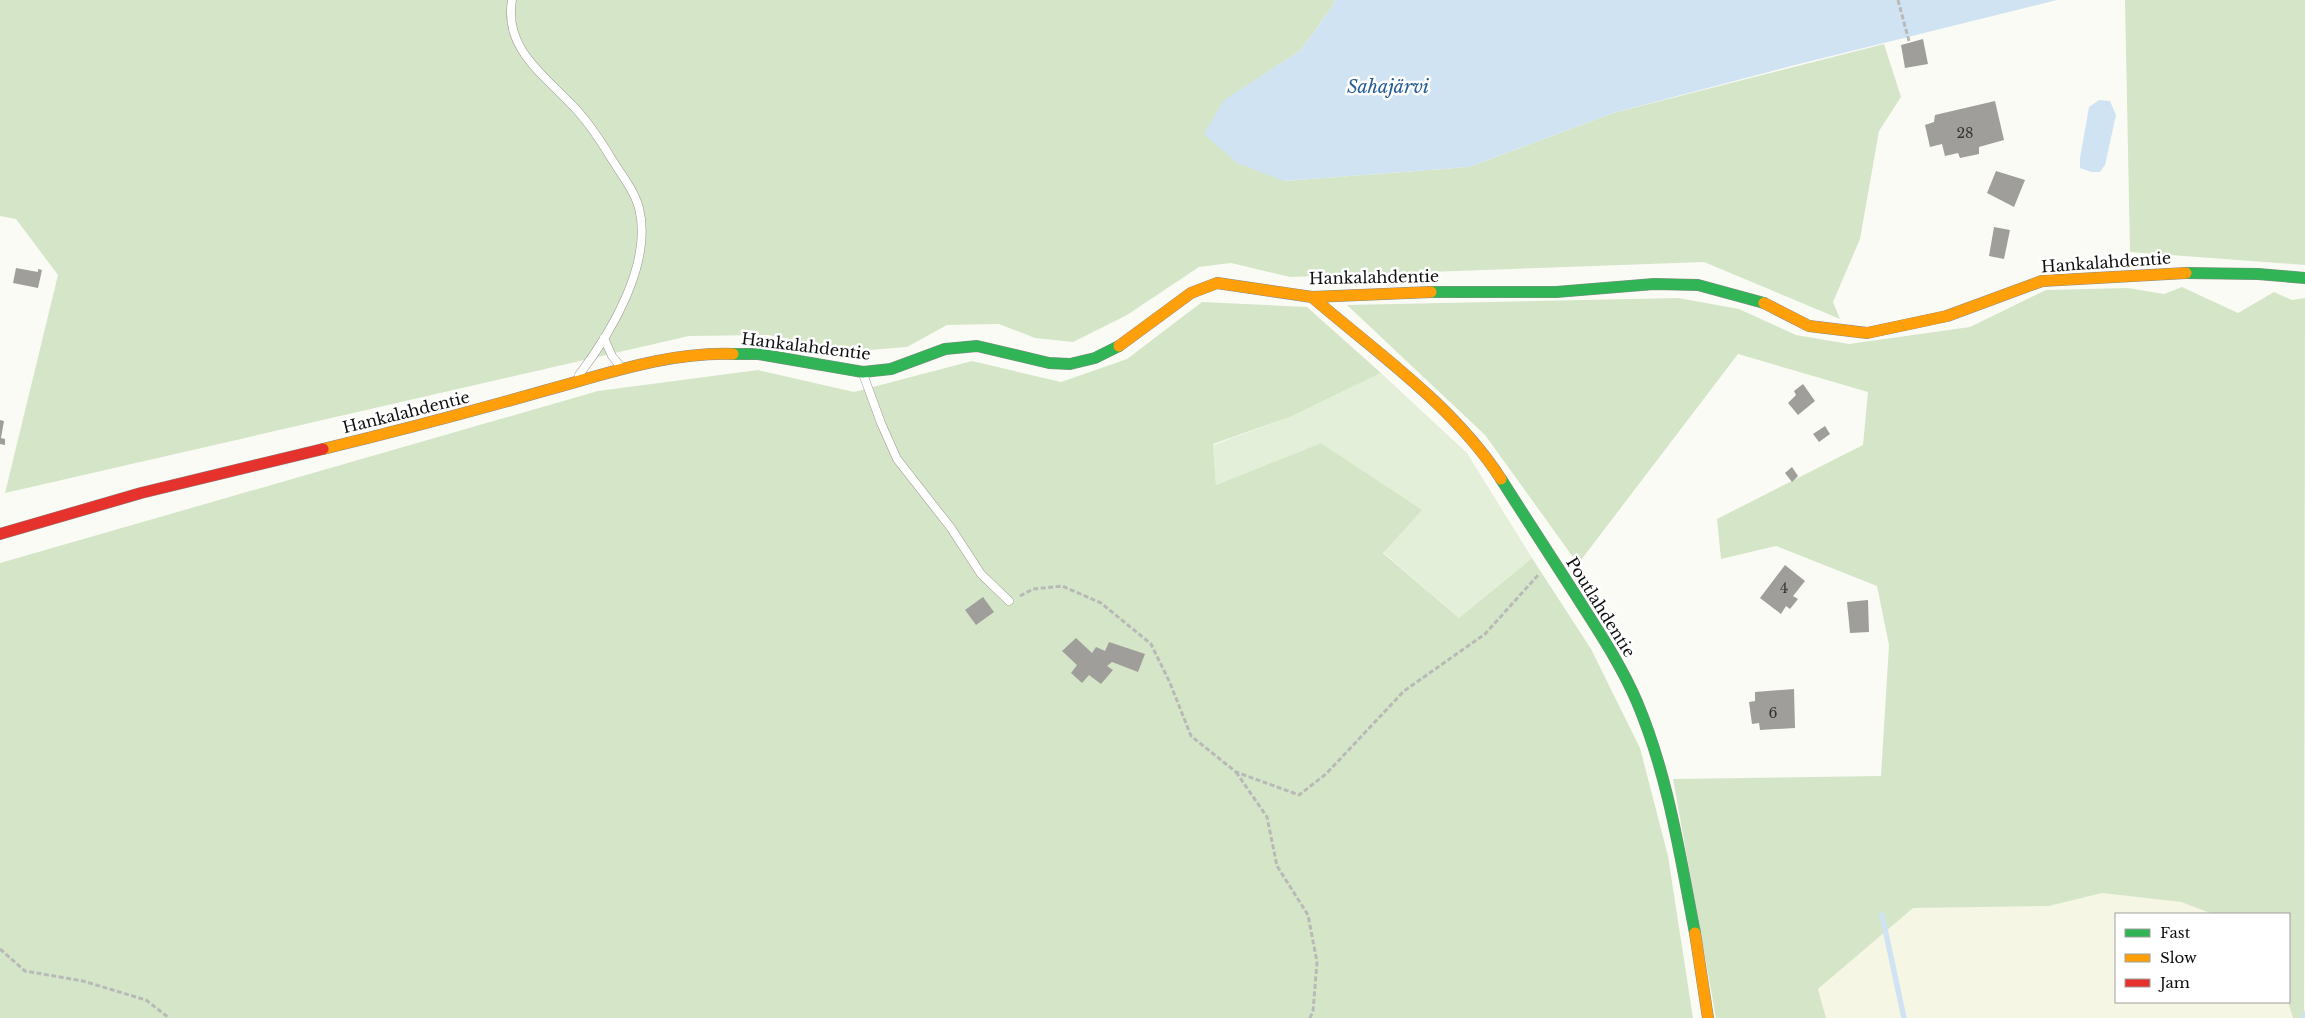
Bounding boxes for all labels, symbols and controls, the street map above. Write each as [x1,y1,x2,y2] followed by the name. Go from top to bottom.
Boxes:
[1347,76,1430,98] water label: Sahajärvi
[1956,124,1974,142] house number: 28
[2040,247,2172,277] street label: Hankalahdentie
[1309,266,1439,288] street label: Hankalahdentie
[740,328,872,364] street label: Hankalahdentie
[340,387,472,437] street label: Hankalahdentie
[1562,553,1640,661] street label: Poutlahdentie
[1780,579,1788,597] house number: 4
[1768,704,1778,722] house number: 6
[2115,913,2290,1003] legend
[2160,923,2191,942] text: Fast
[2160,948,2197,967] text: Slow
[2158,973,2190,992] text: Jam

